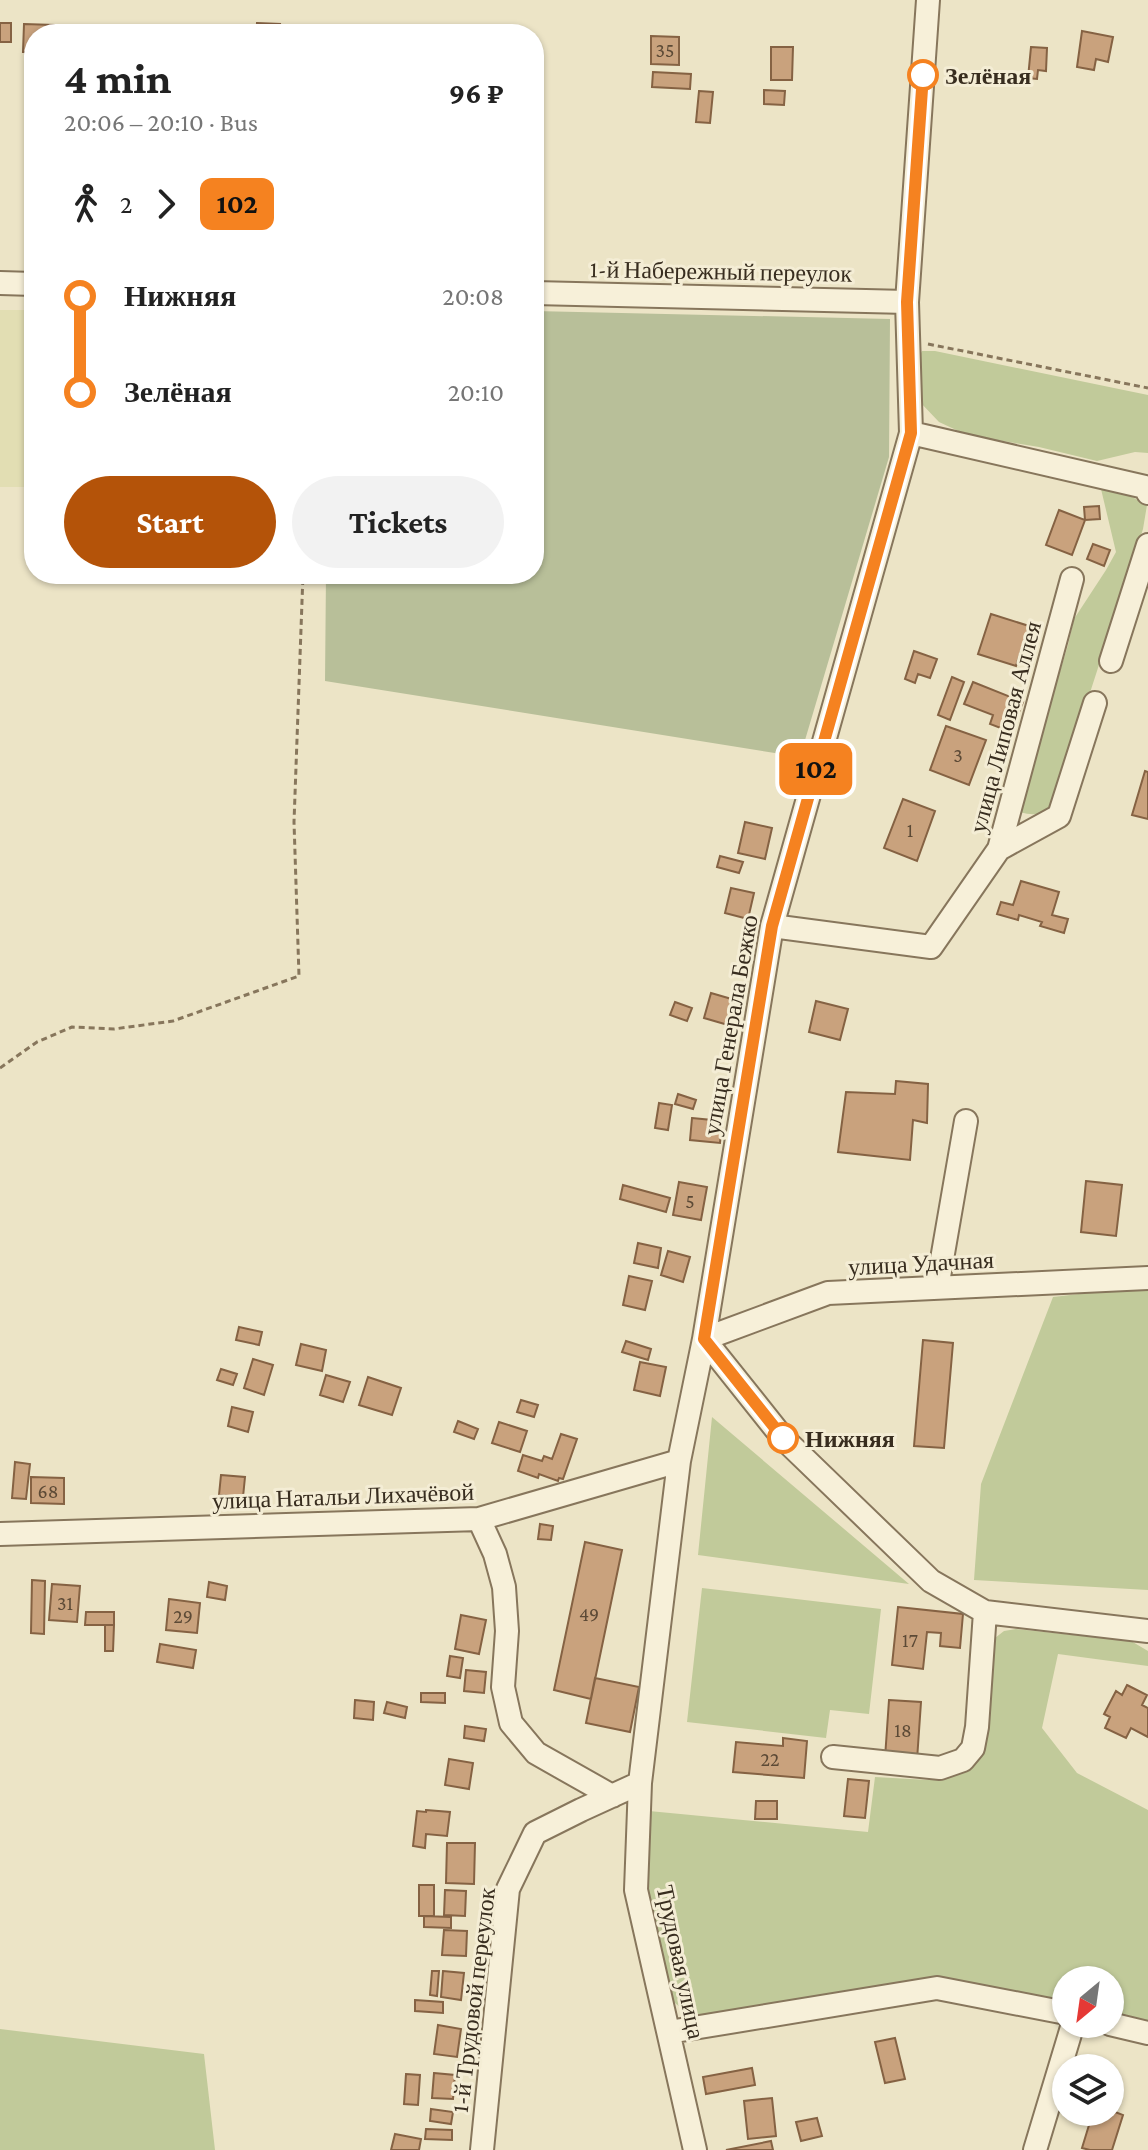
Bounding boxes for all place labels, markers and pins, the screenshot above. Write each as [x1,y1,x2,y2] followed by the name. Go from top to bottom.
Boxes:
[908,60,938,90] marker: Зелёная
[945,62,1031,89] place label: Зелёная
[768,1423,798,1453] marker: Нижняя
[805,1425,895,1452] place label: Нижняя

